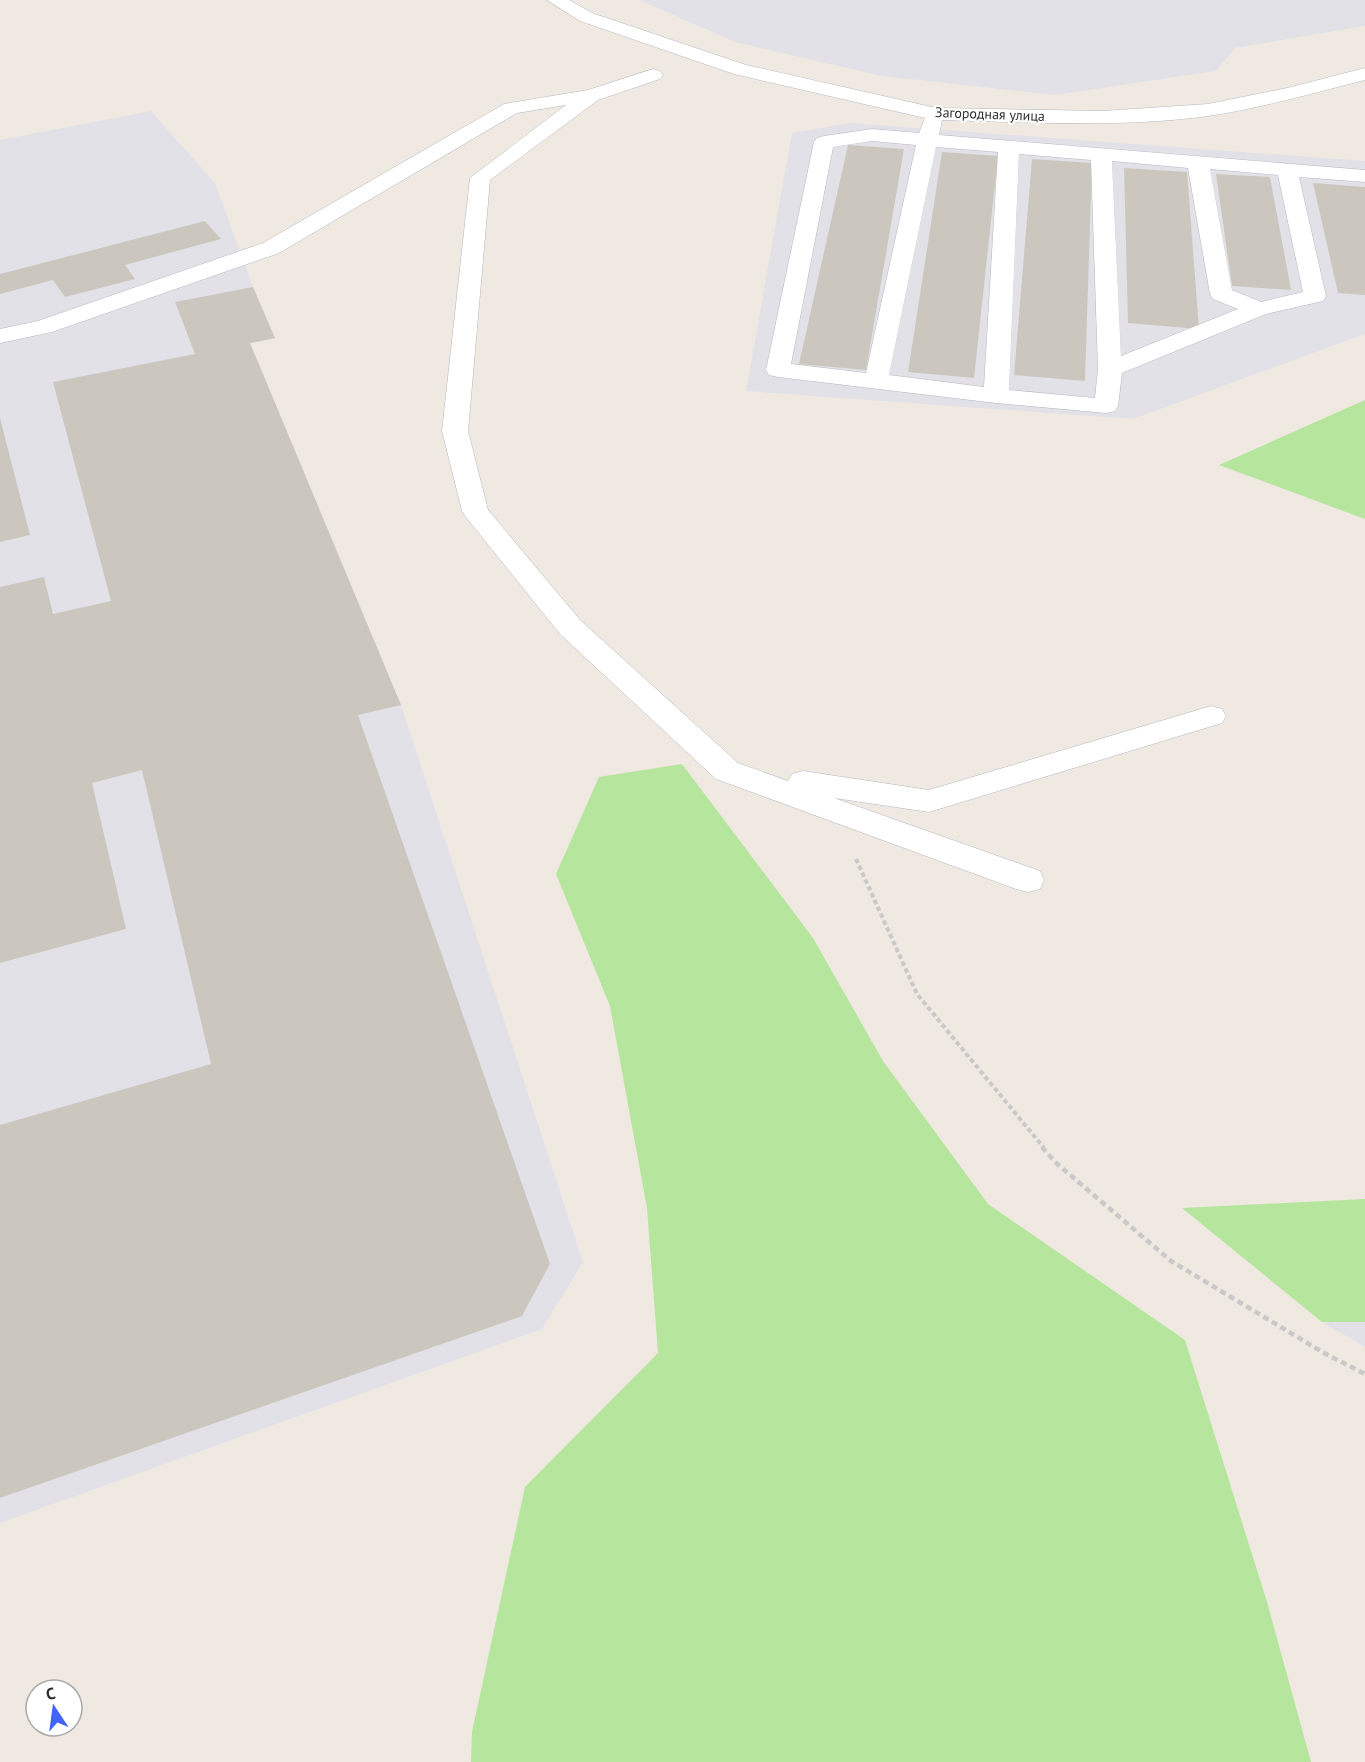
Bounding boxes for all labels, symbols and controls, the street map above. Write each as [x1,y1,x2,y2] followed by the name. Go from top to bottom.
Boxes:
[935,103,1045,125] street label: Загородная улица
[24,1678,84,1738] north arrow
[44,1683,57,1704] text: С

